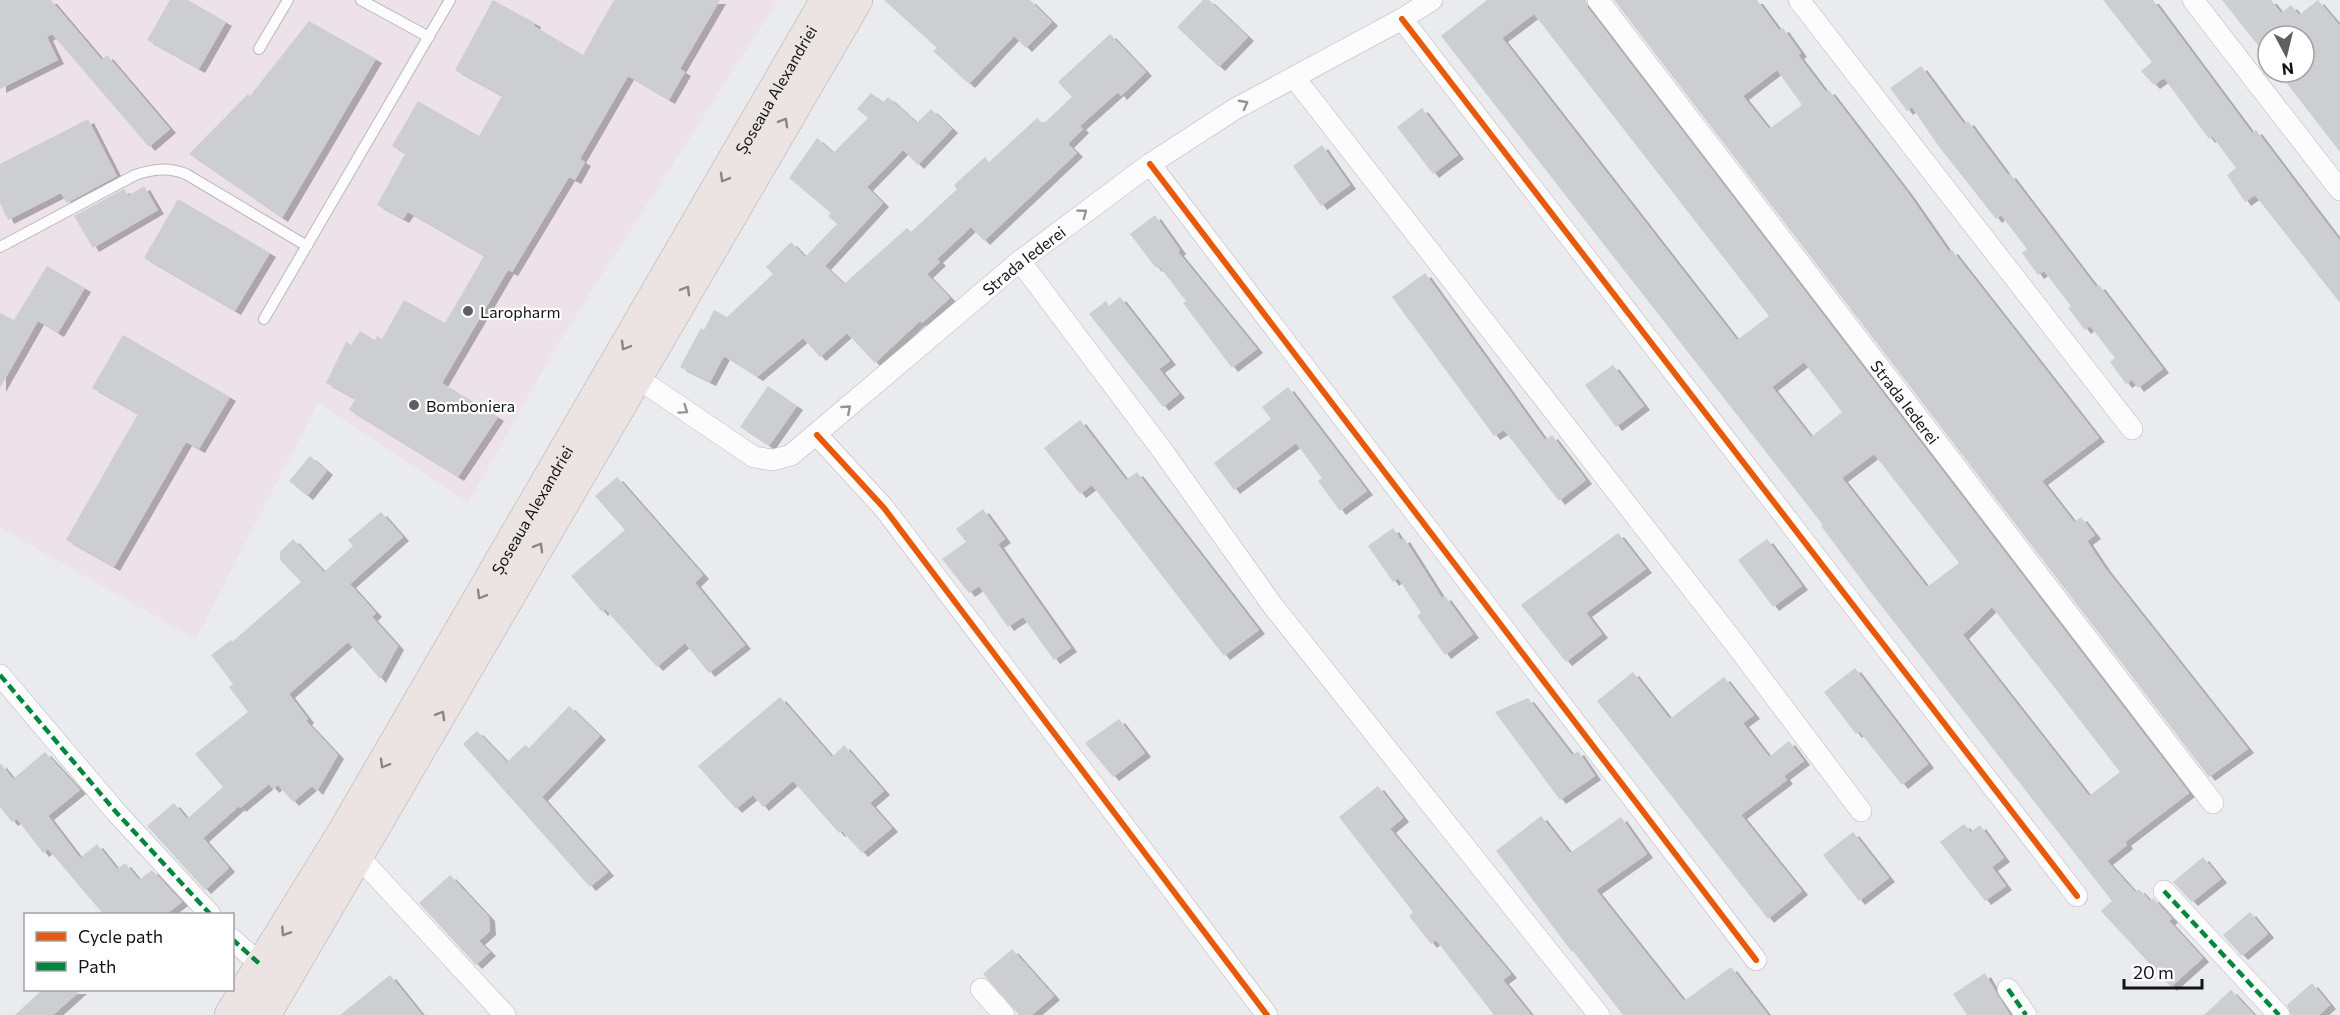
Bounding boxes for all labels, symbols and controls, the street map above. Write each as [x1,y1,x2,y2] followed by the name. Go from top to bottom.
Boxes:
[731,22,820,158] street label: Șoseaua Alexandriei
[2256,24,2316,84] north arrow
[2281,59,2295,80] text: N
[1238,100,1248,111] one-way arrow
[777,118,789,128] one-way arrow
[720,172,731,182] one-way arrow
[1076,210,1087,221] one-way arrow
[978,221,1069,299] street label: Strada Iederei
[679,286,691,296] one-way arrow
[480,302,561,321] place label: Laropharm
[461,304,475,318] marker: Laropharm
[621,340,632,350] one-way arrow
[1868,356,1944,447] street label: Strada Iederei
[426,396,515,415] place label: Bomboniera
[407,398,421,412] marker: Bomboniera
[678,403,689,414] one-way arrow
[840,405,851,416] one-way arrow
[487,442,576,578] street label: Șoseaua Alexandriei
[532,542,543,553] one-way arrow
[477,589,488,599] one-way arrow
[433,711,445,721] one-way arrow
[380,758,391,768] one-way arrow
[24,913,234,991] legend
[78,925,163,947] text: Cycle path
[280,926,292,936] one-way arrow
[2124,952,2202,990] scale bar
[78,955,116,977] text: Path
[2133,961,2174,983] text: 20 m

